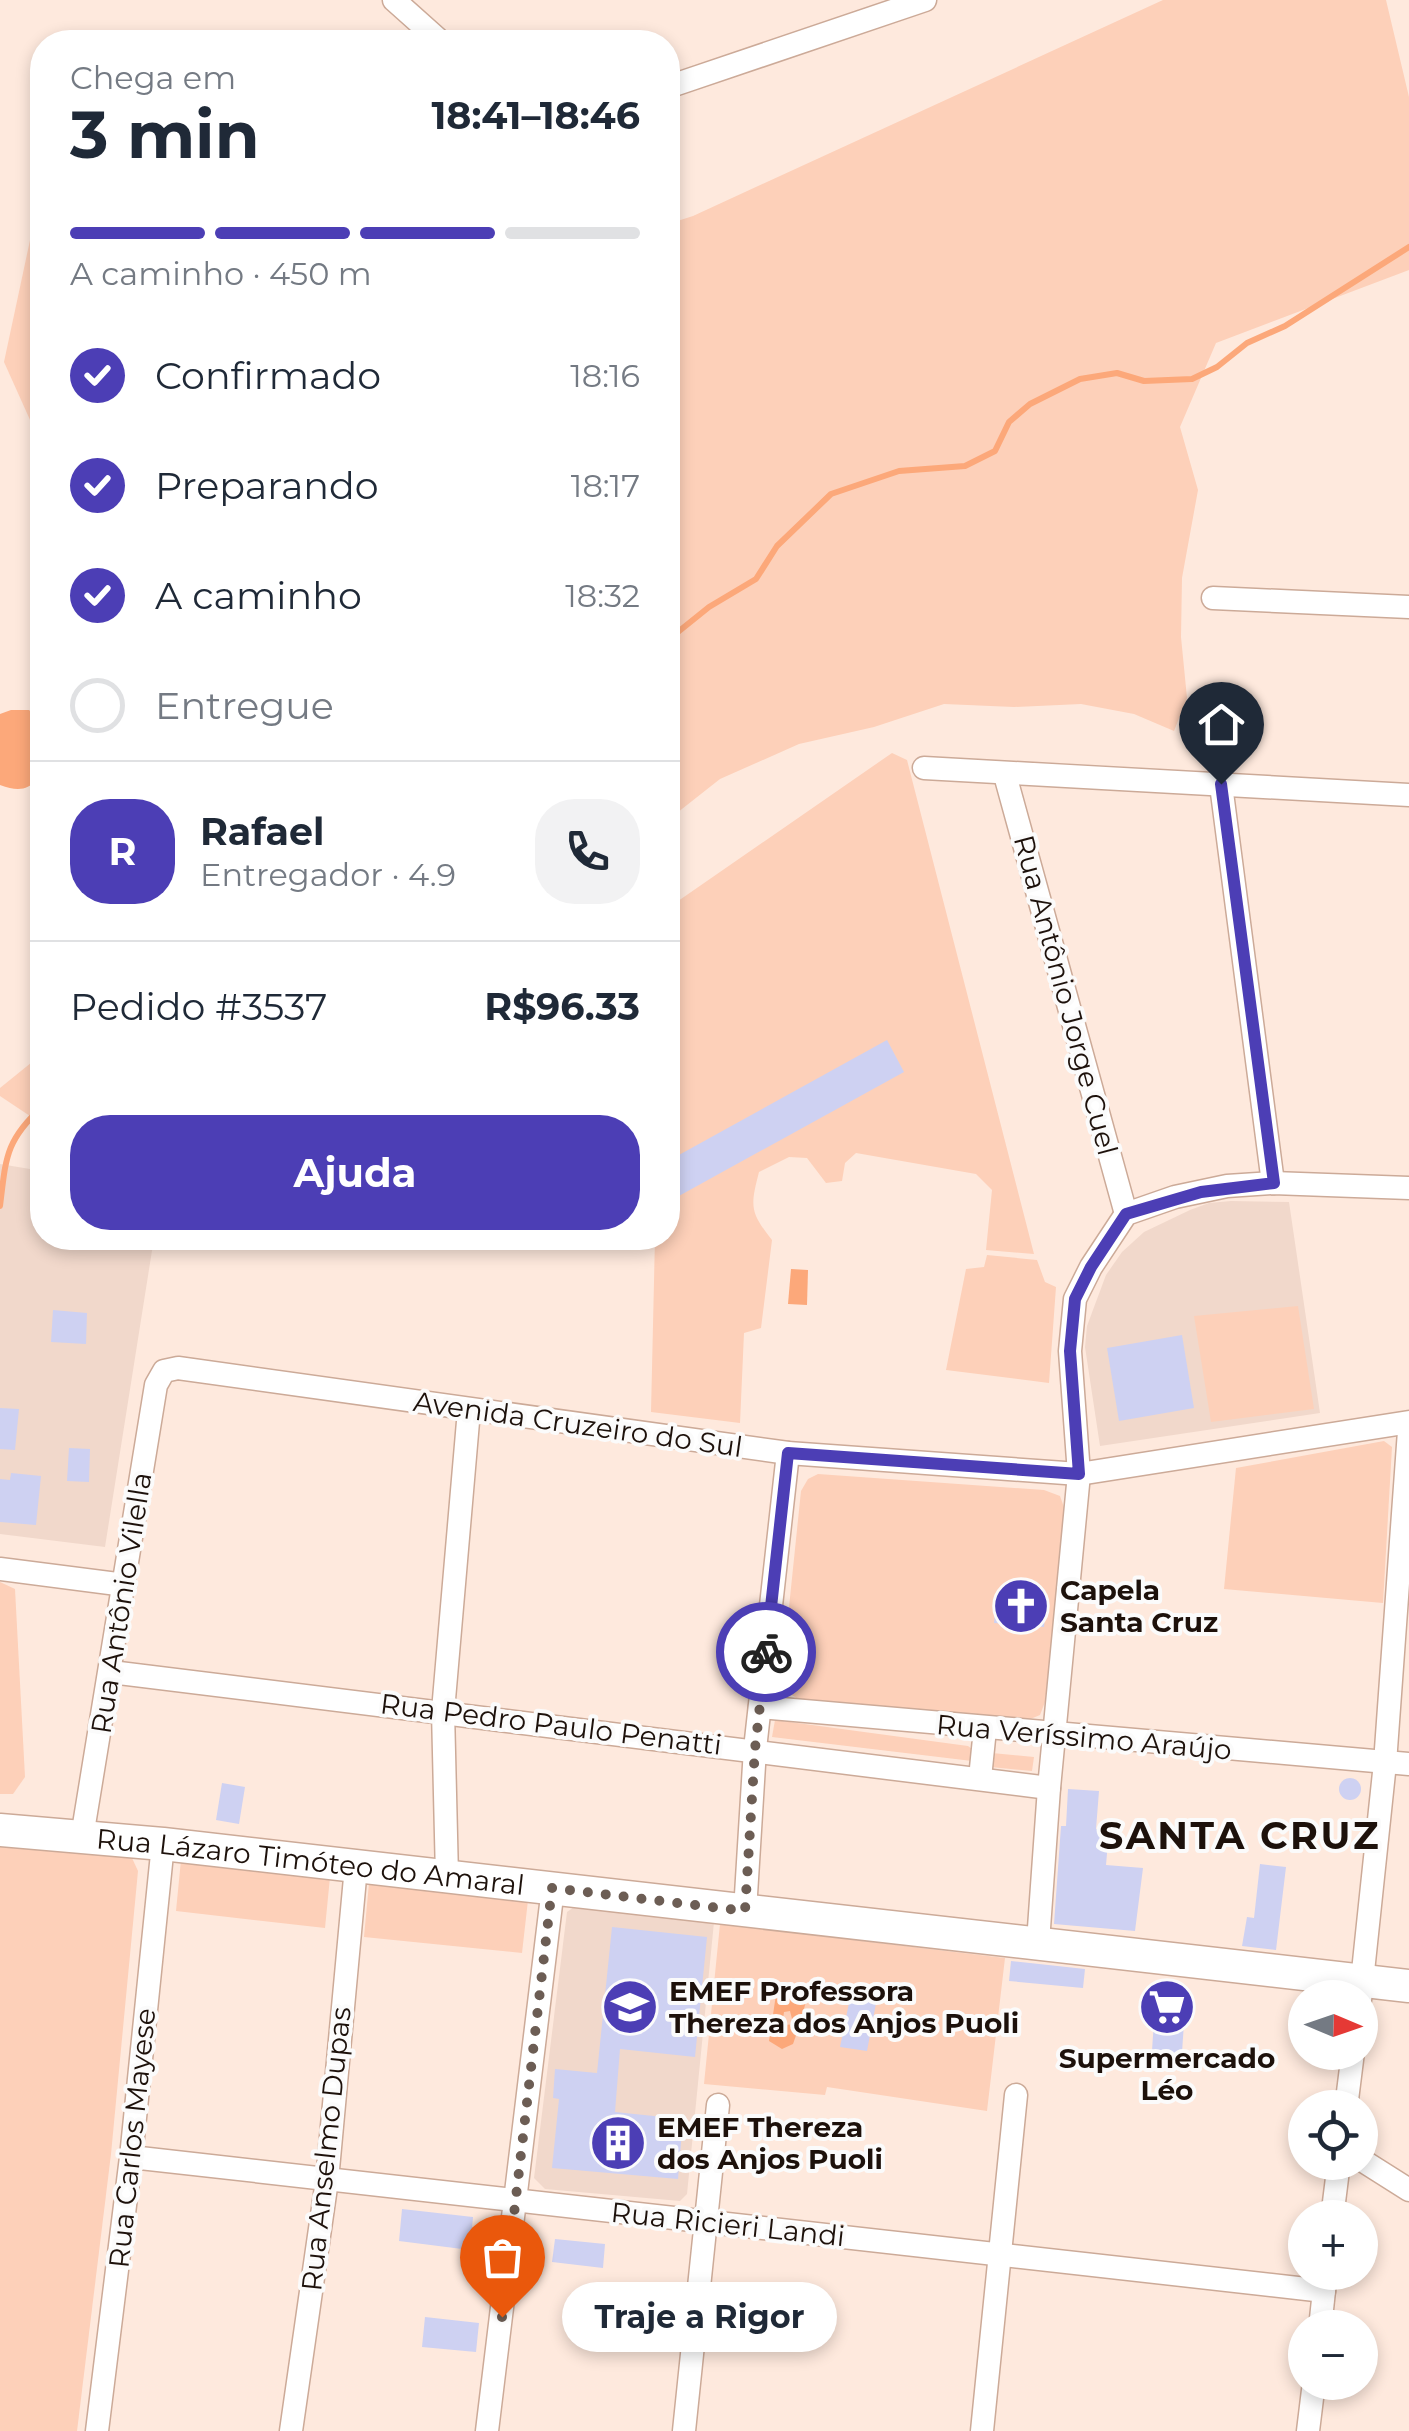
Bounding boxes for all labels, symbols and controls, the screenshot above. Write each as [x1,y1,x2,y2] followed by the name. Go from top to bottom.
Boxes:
[70,58,236,97] text: Chega em
[431,92,640,139] text: 18:41–18:46
[70,95,260,174] text: 3 min
[70,254,372,293] text: A caminho · 450 m
[70,348,125,403] icon: check
[155,352,381,399] text: Confirmado
[570,356,640,395] text: 18:16
[70,458,125,513] icon: check
[155,462,379,509] text: Preparando
[571,466,640,505] text: 18:17
[70,568,125,623] icon: check
[155,572,362,619] text: A caminho
[565,576,640,615] text: 18:32
[155,682,334,729] text: Entregue
[1179,682,1264,785] pin
[1194,697,1249,752] icon: home
[535,799,640,904] button: phone
[200,808,325,855] text: Rafael
[109,828,136,875] text: R
[1007,831,1125,1159] street label: Rua Antônio Jorge Cuel
[200,855,456,894] text: Entregador · 4.9
[70,983,327,1030] text: Pedido #3537
[484,983,640,1030] text: R$96.33
[70,1115,640,1230] button: Ajuda
[411,1384,745,1464] street label: Avenida Cruzeiro do Sul
[84,1470,158,1736] street label: Rua Antônio Vilella
[1060,1573,1218,1639] place label: Capela Santa Cruz
[991,1576,1051,1636] church icon: Capela Santa Cruz
[716,1602,816,1702] courier
[739,1625,794,1680] icon: bike
[378,1686,724,1762] street label: Rua Pedro Paulo Penatti
[935,1707,1233,1767] street label: Rua Veríssimo Araújo
[1099,1812,1381,1859] district label: SANTA CRUZ
[95,1821,526,1902] street label: Rua Lázaro Timóteo do Amaral
[669,1974,1019,2040] place label: EMEF Professora Thereza dos Anjos Puoli
[600,1977,660,2037] school or university icon: EMEF Professora Thereza dos Anjos Puoli
[1137,1977,1197,2037] supermarket icon: Supermercado Léo
[1288,1980,1378,2070] north arrow
[1288,1980,1378,2400] map controls
[294,2005,358,2293] street label: Rua Anselmo Dupas
[101,2006,163,2270] street label: Rua Carlos Mayese
[1059,2041,1275,2107] place label: Supermercado Léo
[1288,2090,1378,2180] button: locate
[657,2110,883,2176] place label: EMEF Thereza dos Anjos Puoli
[588,2113,648,2173] building icon: EMEF Thereza dos Anjos Puoli
[609,2195,847,2253] street label: Rua Ricieri Landi
[1288,2200,1378,2290] button: +
[460,2215,545,2318] pin
[475,2230,530,2285] icon: bag
[562,2282,837,2352] callout: Traje a Rigor
[595,2297,804,2336] text: Traje a Rigor
[1288,2310,1378,2400] button: −

